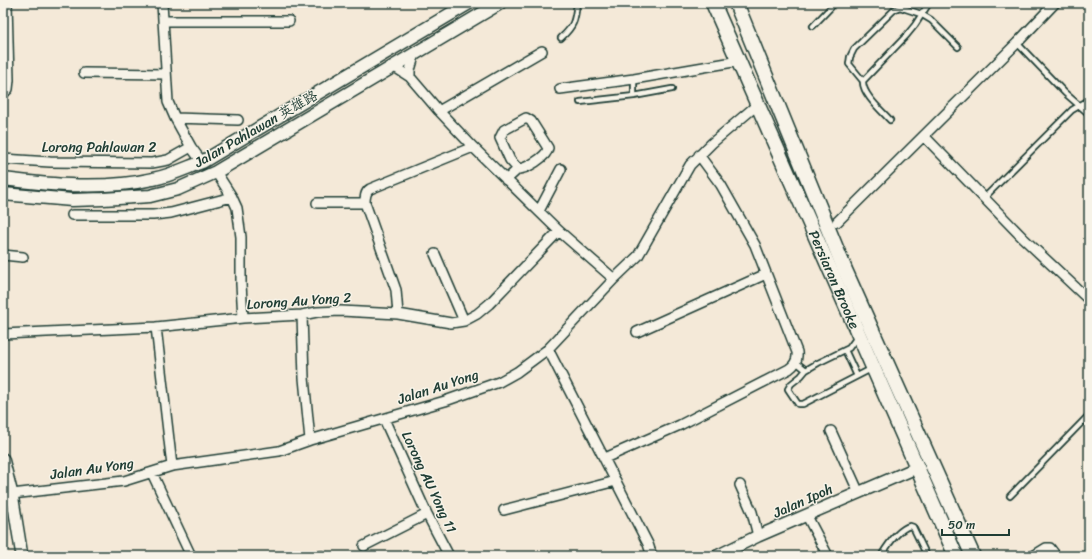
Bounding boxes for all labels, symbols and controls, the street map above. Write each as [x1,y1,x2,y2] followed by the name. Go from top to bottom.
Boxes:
[189,83,323,175] street label: Jalan Pahlawan 英雄路
[42,135,156,160] street label: Lorong Pahlawan 2
[802,226,867,333] street label: Persiaran Brooke
[246,285,352,317] street label: Lorong Au Yong 2
[393,362,482,412] street label: Jalan Au Yong
[394,427,464,537] street label: Lorong AU Yong 11
[48,451,135,487] street label: Jalan Au Yong
[768,477,837,526] street label: Jalan Ipoh
[942,511,1009,537] scale bar
[948,514,975,536] text: 50 m

